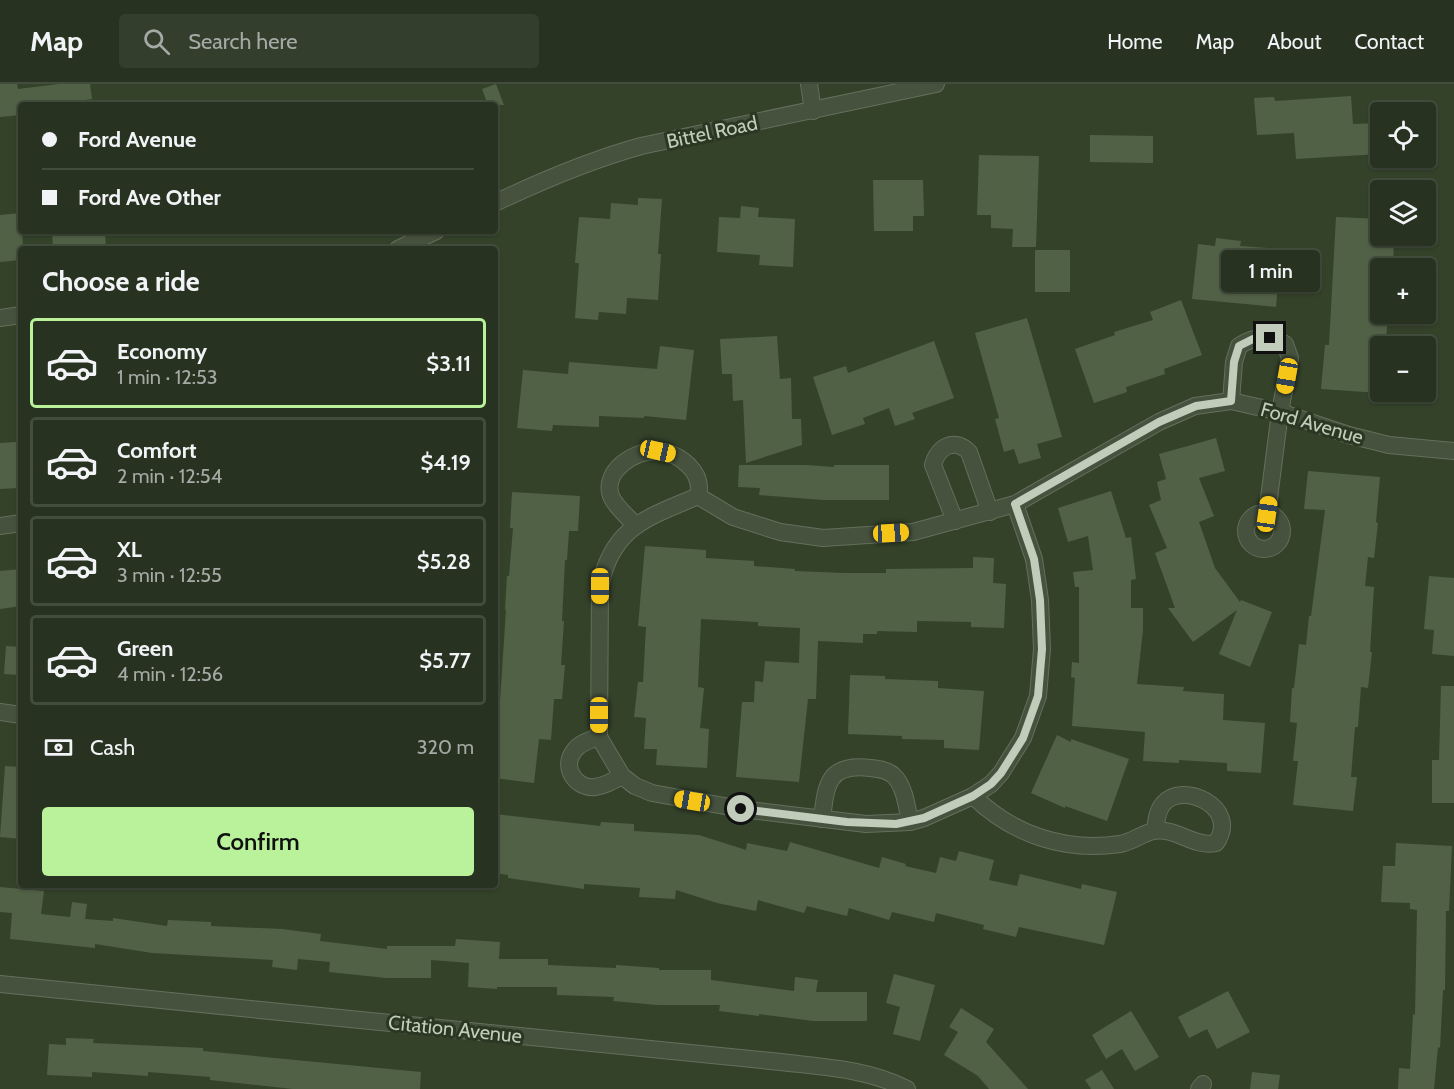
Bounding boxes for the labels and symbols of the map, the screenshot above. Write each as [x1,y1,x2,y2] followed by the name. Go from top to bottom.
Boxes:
[664,111,760,153] street label: Bittel Road
[1220,251,1320,293] callout: 1 min
[1256,324,1283,351] route end
[1275,357,1299,395] car
[1258,397,1366,449] street label: Ford Avenue
[638,438,678,464] car
[1256,495,1278,533] car
[873,523,909,543] car
[591,568,609,604] car
[590,697,608,733] car
[673,789,711,813] car
[727,795,754,822] route start
[387,1010,523,1048] street label: Citation Avenue

